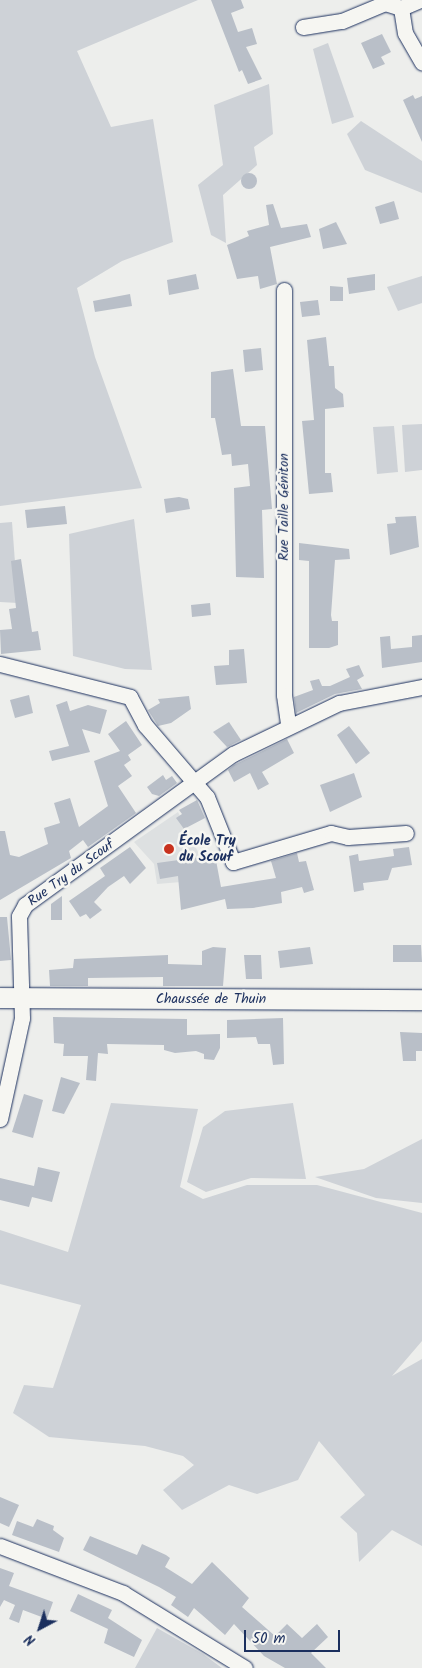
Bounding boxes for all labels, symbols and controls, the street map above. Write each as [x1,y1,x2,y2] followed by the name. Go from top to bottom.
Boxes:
[276,453,292,561] street label: Rue Taille Géniton
[179,833,236,866] place label: École Try du Scouf
[25,836,117,910] street label: Rue Try du Scouf
[163,843,175,855] marker: École Try du Scouf
[156,991,266,1007] street label: Chaussée de Thuin
[15,1603,65,1653] north arrow
[247,1620,343,1652] scale bar
[252,1627,286,1651] text: 50 m
[20,1628,41,1651] text: N

